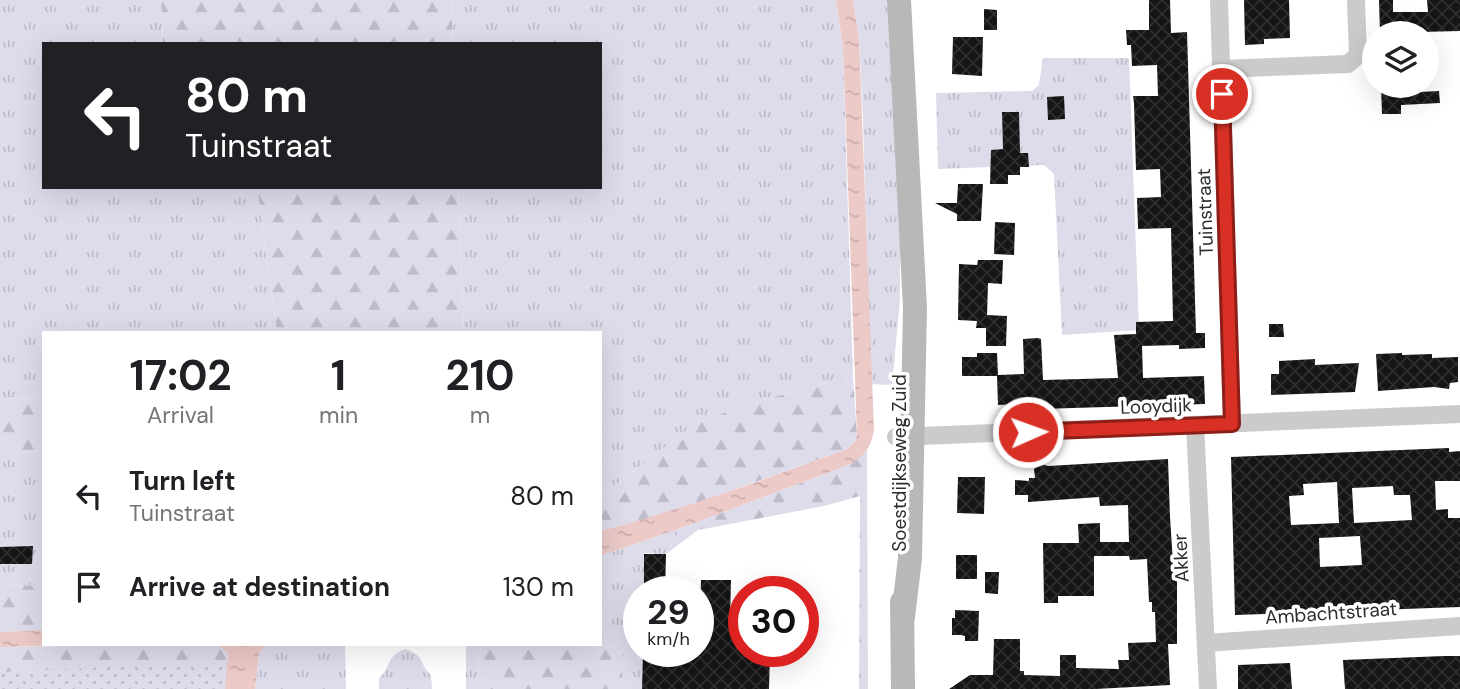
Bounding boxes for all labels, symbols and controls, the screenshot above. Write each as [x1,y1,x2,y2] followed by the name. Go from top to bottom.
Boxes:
[1362,21,1439,98] map controls
[1362,21,1439,98] button: layers
[185,63,308,127] text: 80 m
[1192,64,1252,124] pin
[70,70,161,161] icon: left
[1203,75,1241,113] icon: arrive
[185,125,332,167] text: Tuinstraat
[1191,168,1219,256] street label: Tuinstraat
[129,348,232,403] text: 17:02
[331,348,346,403] text: 1
[445,348,515,403] text: 210
[887,374,912,552] street label: Soestdijkseweg Zuid
[1120,392,1193,420] street label: Looydijk
[991,395,1065,469] position arrow
[147,400,214,430] text: Arrival
[319,400,358,430] text: min
[470,400,490,430] text: m
[129,464,236,498] text: Turn left
[70,477,108,515] icon: left
[510,479,574,513] text: 80 m
[129,498,235,528] text: Tuinstraat
[1167,533,1195,583] street label: Akker
[70,568,108,606] icon: arrive
[129,570,390,604] text: Arrive at destination
[503,570,574,604] text: 130 m
[728,576,819,667] speed limit sign: 30
[647,589,690,635] text: 29
[1264,596,1398,630] street label: Ambachtstraat
[647,627,690,651] text: km/h

